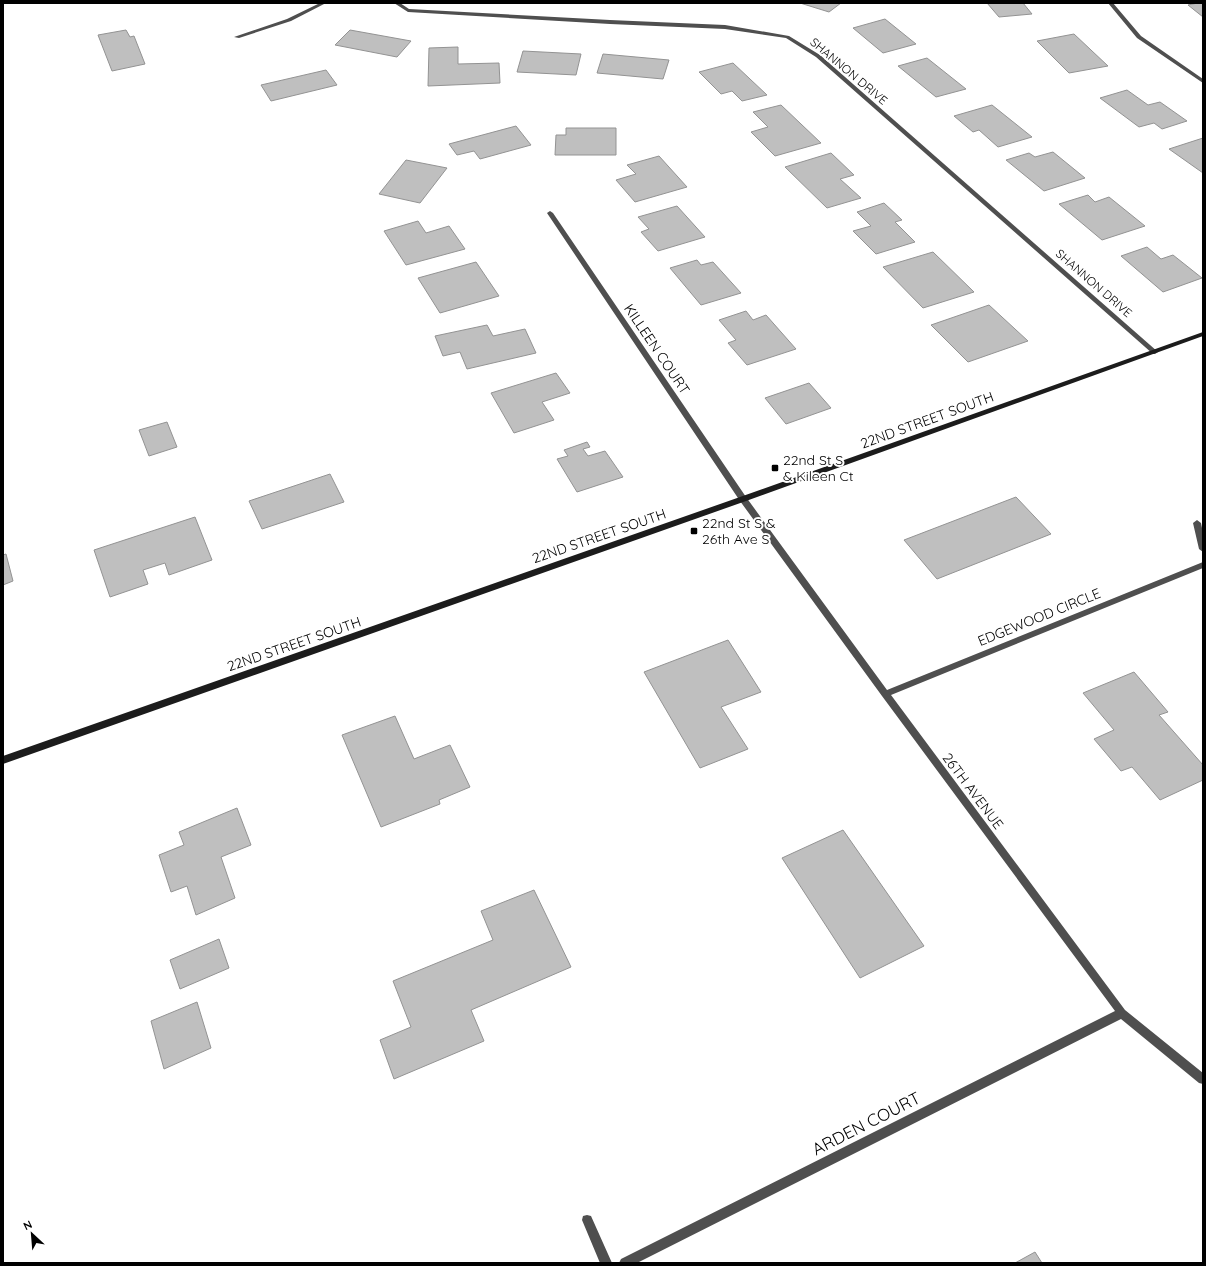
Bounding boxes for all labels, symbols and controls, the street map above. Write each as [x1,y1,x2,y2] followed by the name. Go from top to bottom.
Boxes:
[807,34,891,108] street label: SHANNON DRIVE
[1053,246,1135,320] street label: SHANNON DRIVE
[620,300,694,398] street label: KILLEEN COURT
[858,387,996,453] street label: 22ND STREET SOUTH
[783,451,854,485] place label: 22nd St S & Kileen Ct
[770,463,780,473] marker: 22nd St S & Kileen Ct
[530,505,668,567] street label: 22ND STREET SOUTH
[702,514,776,548] place label: 22nd St S & 26th Ave S
[689,526,699,536] marker: 22nd St S & 26th Ave S
[975,584,1103,650] street label: EDGEWOOD CIRCLE
[225,613,363,675] street label: 22ND STREET SOUTH
[938,749,1008,833] street label: 26TH AVENUE
[808,1087,924,1159] street label: ARDEN COURT
[12,1214,52,1254] north arrow
[21,1217,34,1233] text: N

